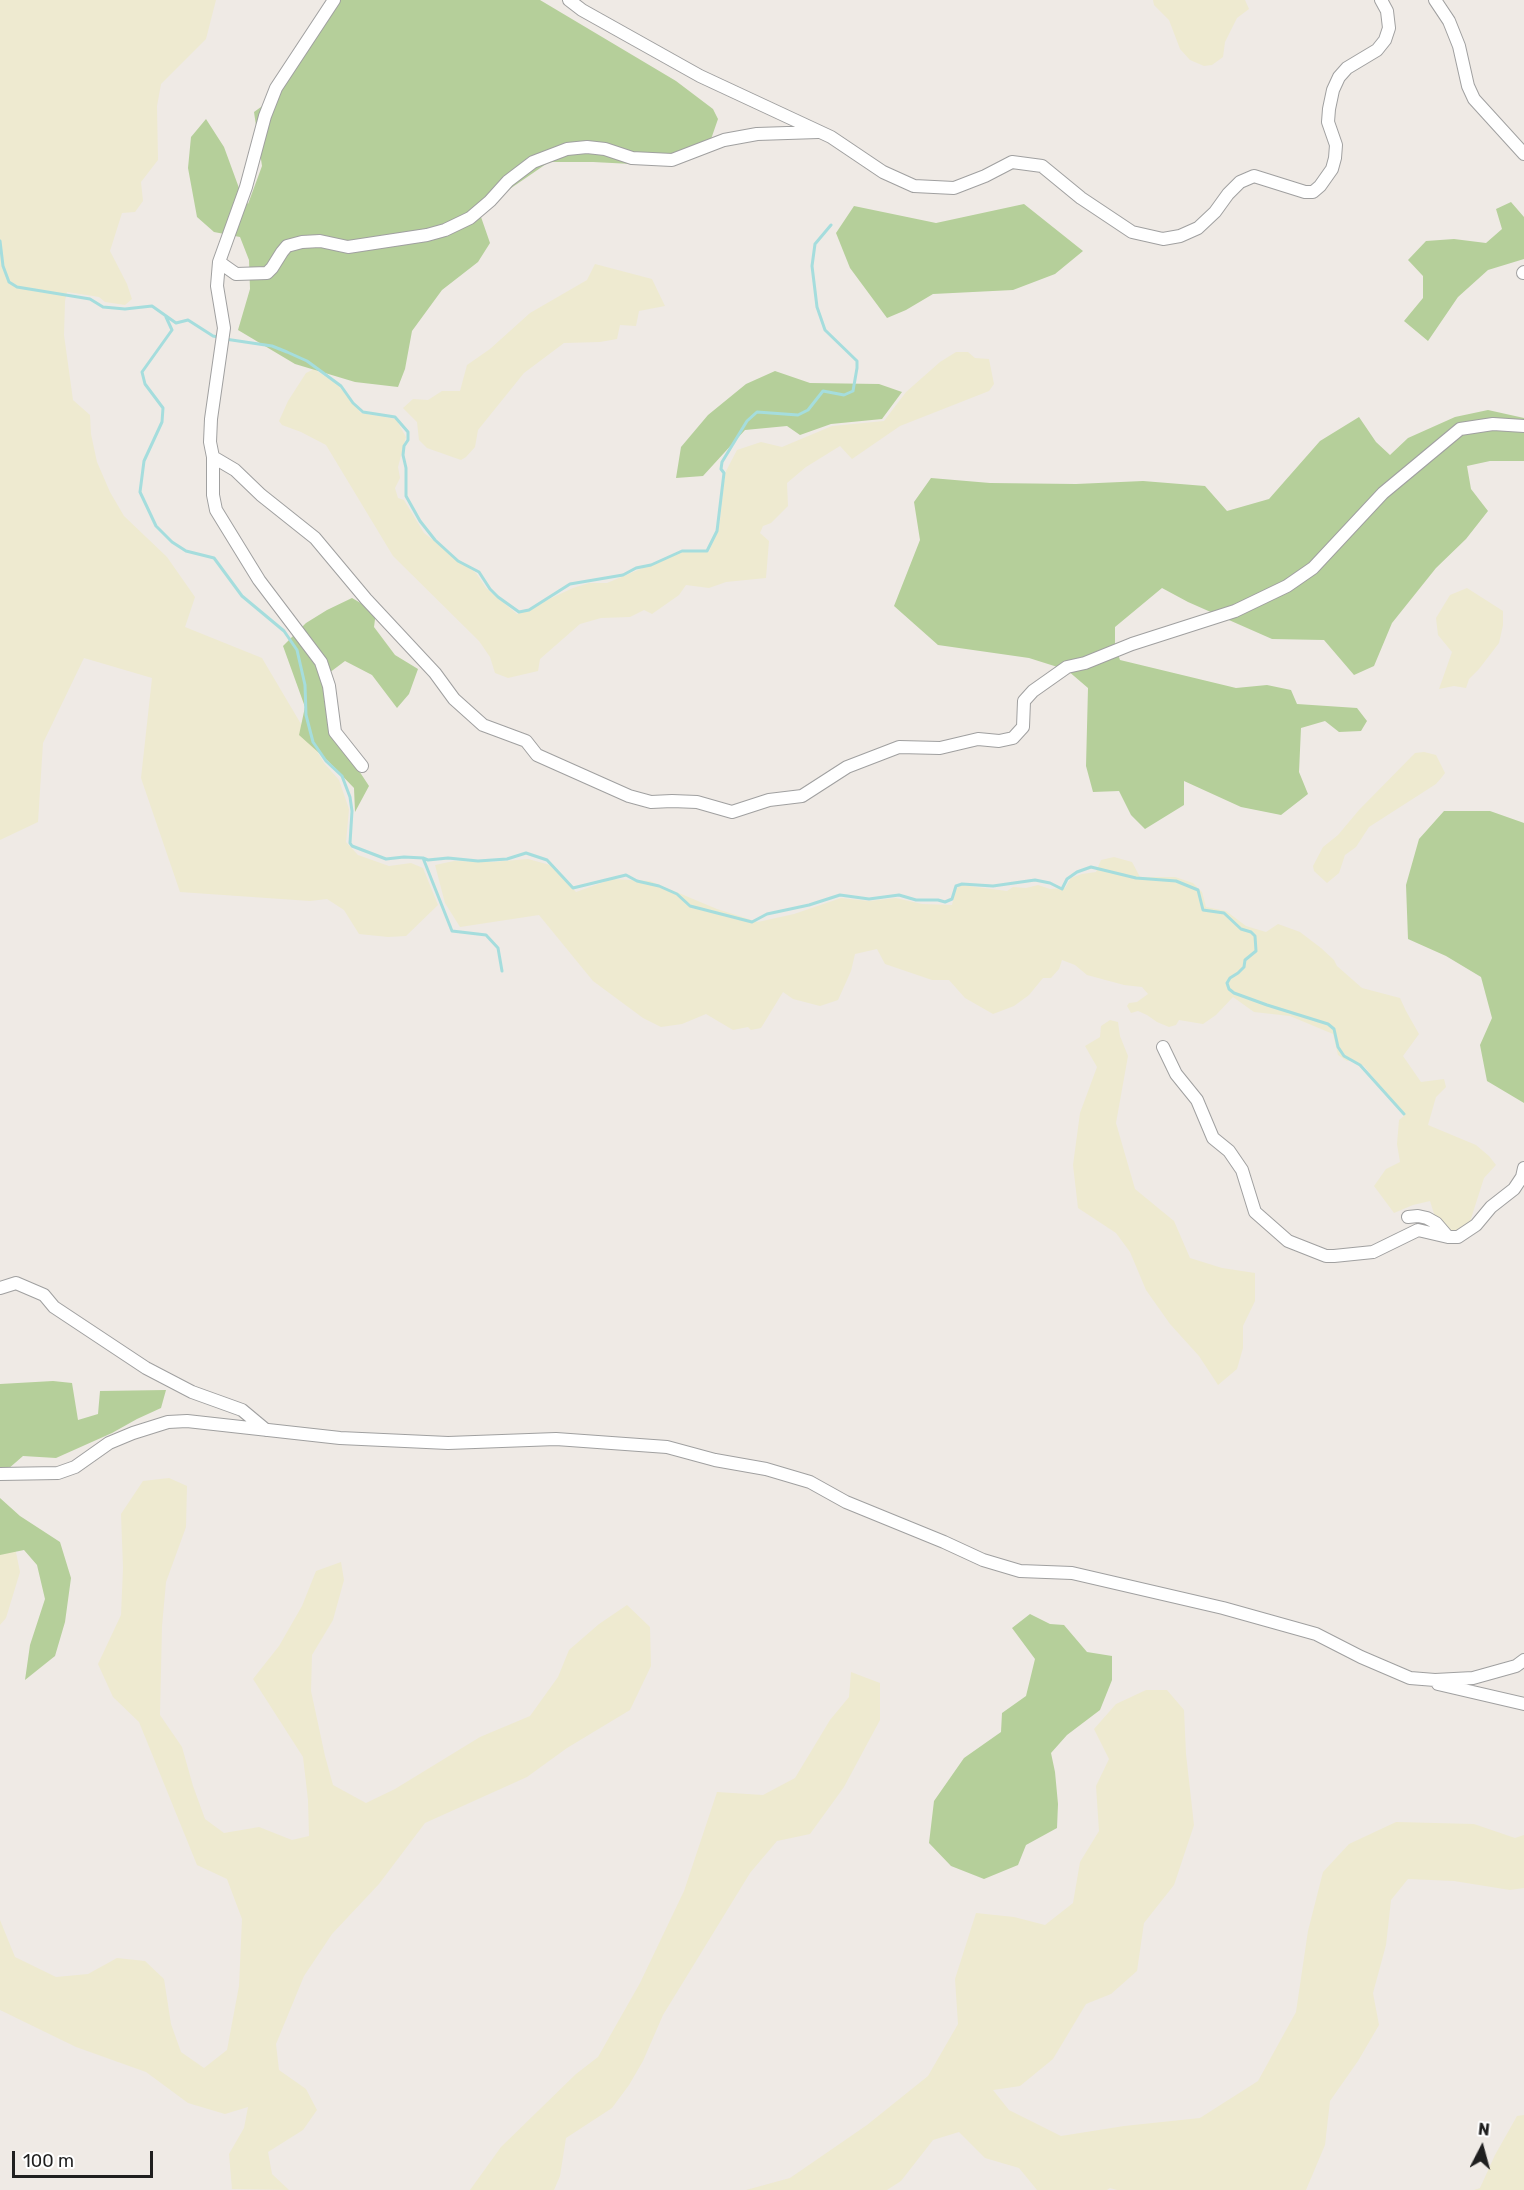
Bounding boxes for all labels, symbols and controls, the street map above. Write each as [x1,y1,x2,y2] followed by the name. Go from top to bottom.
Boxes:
[1452,2118,1512,2178] north arrow
[1477,2120,1491,2140] text: N
[15,2139,156,2177] scale bar
[23,2150,74,2172] text: 100 m

